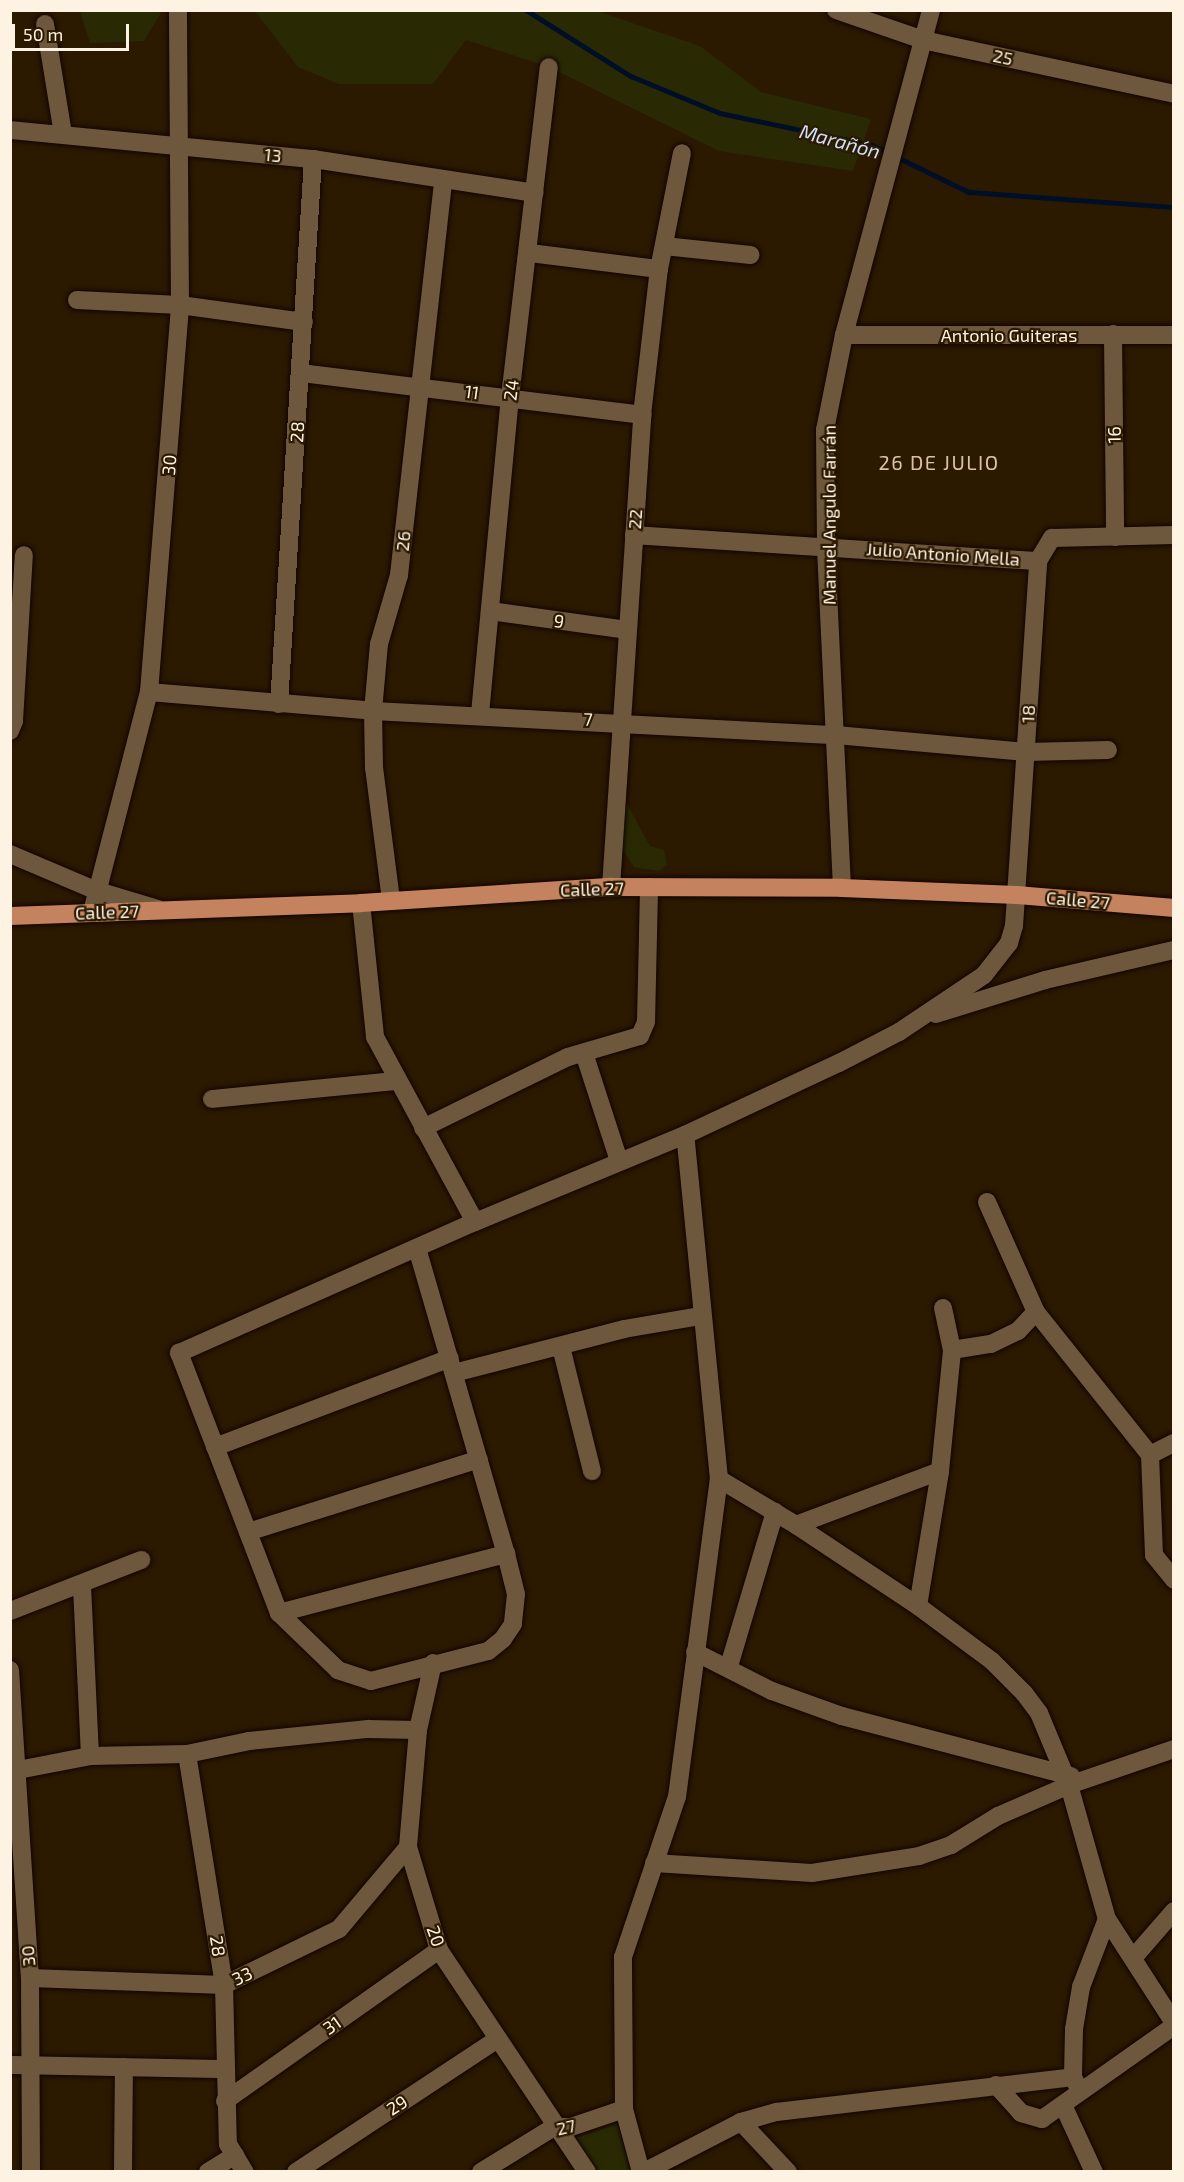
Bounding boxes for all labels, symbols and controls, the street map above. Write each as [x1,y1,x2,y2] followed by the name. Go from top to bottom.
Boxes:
[15,12,132,50] scale bar
[23,23,63,45] text: 50 m
[991,44,1015,70] street label: 25
[797,119,883,163] water label: Marañón
[263,143,283,167] street label: 13
[941,324,1077,346] street label: Antonio Guiteras
[499,378,523,402] street label: 24
[463,380,481,404] street label: 11
[285,421,309,443] street label: 28
[818,425,840,605] street label: Manuel Angulo Farrán
[1103,426,1125,444] street label: 16
[878,450,1000,474] district label: 26 DE JULIO
[157,454,181,476] street label: 30
[624,508,646,530] street label: 22
[391,530,415,552] street label: 26
[865,538,1021,570] street label: Julio Antonio Mella
[552,610,566,632] street label: 9
[1017,704,1039,724] street label: 18
[583,708,593,730] street label: 7
[560,877,624,901] street label: Calle 27
[1045,886,1111,914] street label: Calle 27
[75,900,139,924] street label: Calle 27
[422,1922,450,1950] street label: 20
[206,1934,230,1958] street label: 28
[16,1945,40,1967] street label: 30
[228,1962,256,1990] street label: 33
[319,2011,345,2039] street label: 31
[383,2090,411,2120] street label: 29
[554,2114,578,2140] street label: 27

